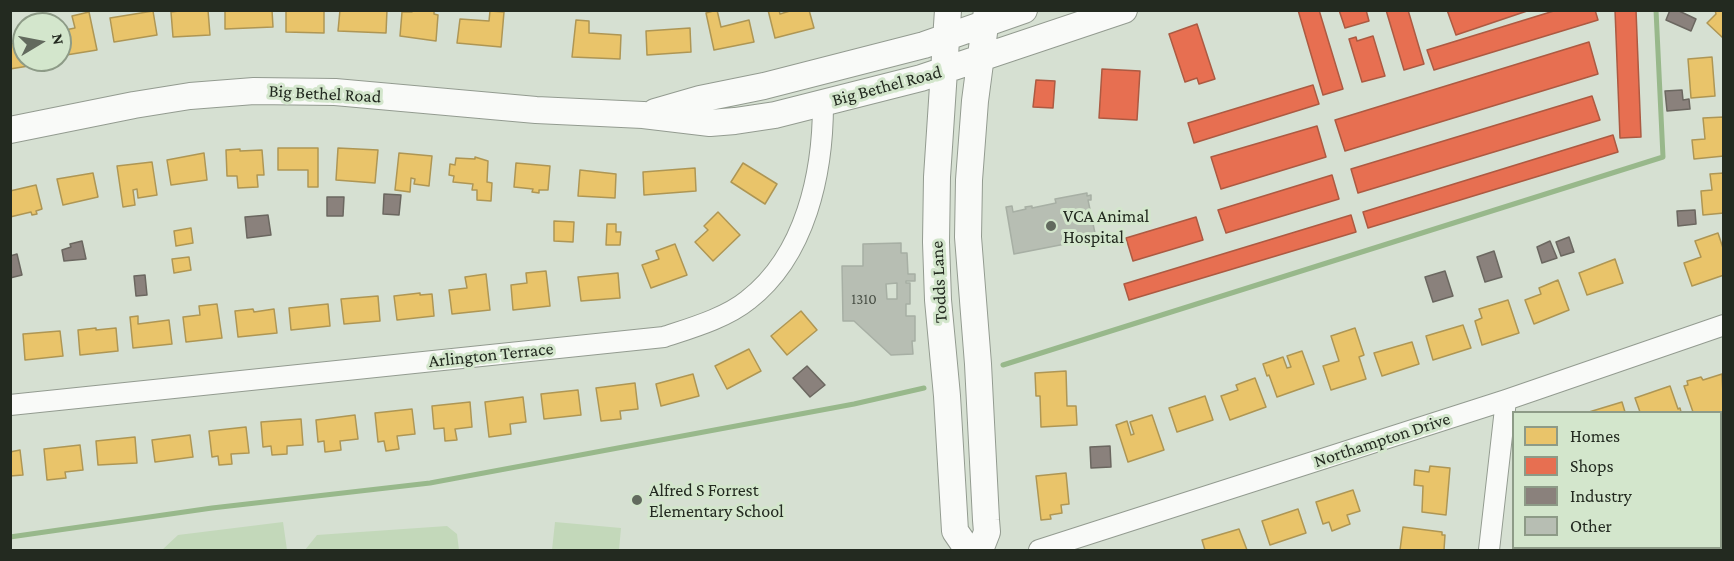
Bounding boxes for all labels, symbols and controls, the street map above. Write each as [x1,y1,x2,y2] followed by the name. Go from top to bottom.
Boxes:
[12,12,72,72] north arrow
[49,32,68,46] text: N
[830,61,944,111] street label: Big Bethel Road
[268,80,382,108] street label: Big Bethel Road
[1063,205,1149,248] place label: VCA Animal Hospital
[1044,219,1058,233] marker: VCA Animal Hospital
[926,240,952,324] street label: Todds Lane
[851,290,877,308] house number: 1310
[428,338,554,372] street label: Arlington Terrace
[1311,408,1453,472] street label: Northampton Drive
[1512,411,1722,549] legend
[1570,426,1620,446] text: Homes
[1570,456,1614,476] text: Shops
[649,479,784,522] place label: Alfred S Forrest Elementary School
[1570,486,1632,506] text: Industry
[630,493,644,507] marker: Alfred S Forrest Elementary School
[1570,516,1612,536] text: Other

